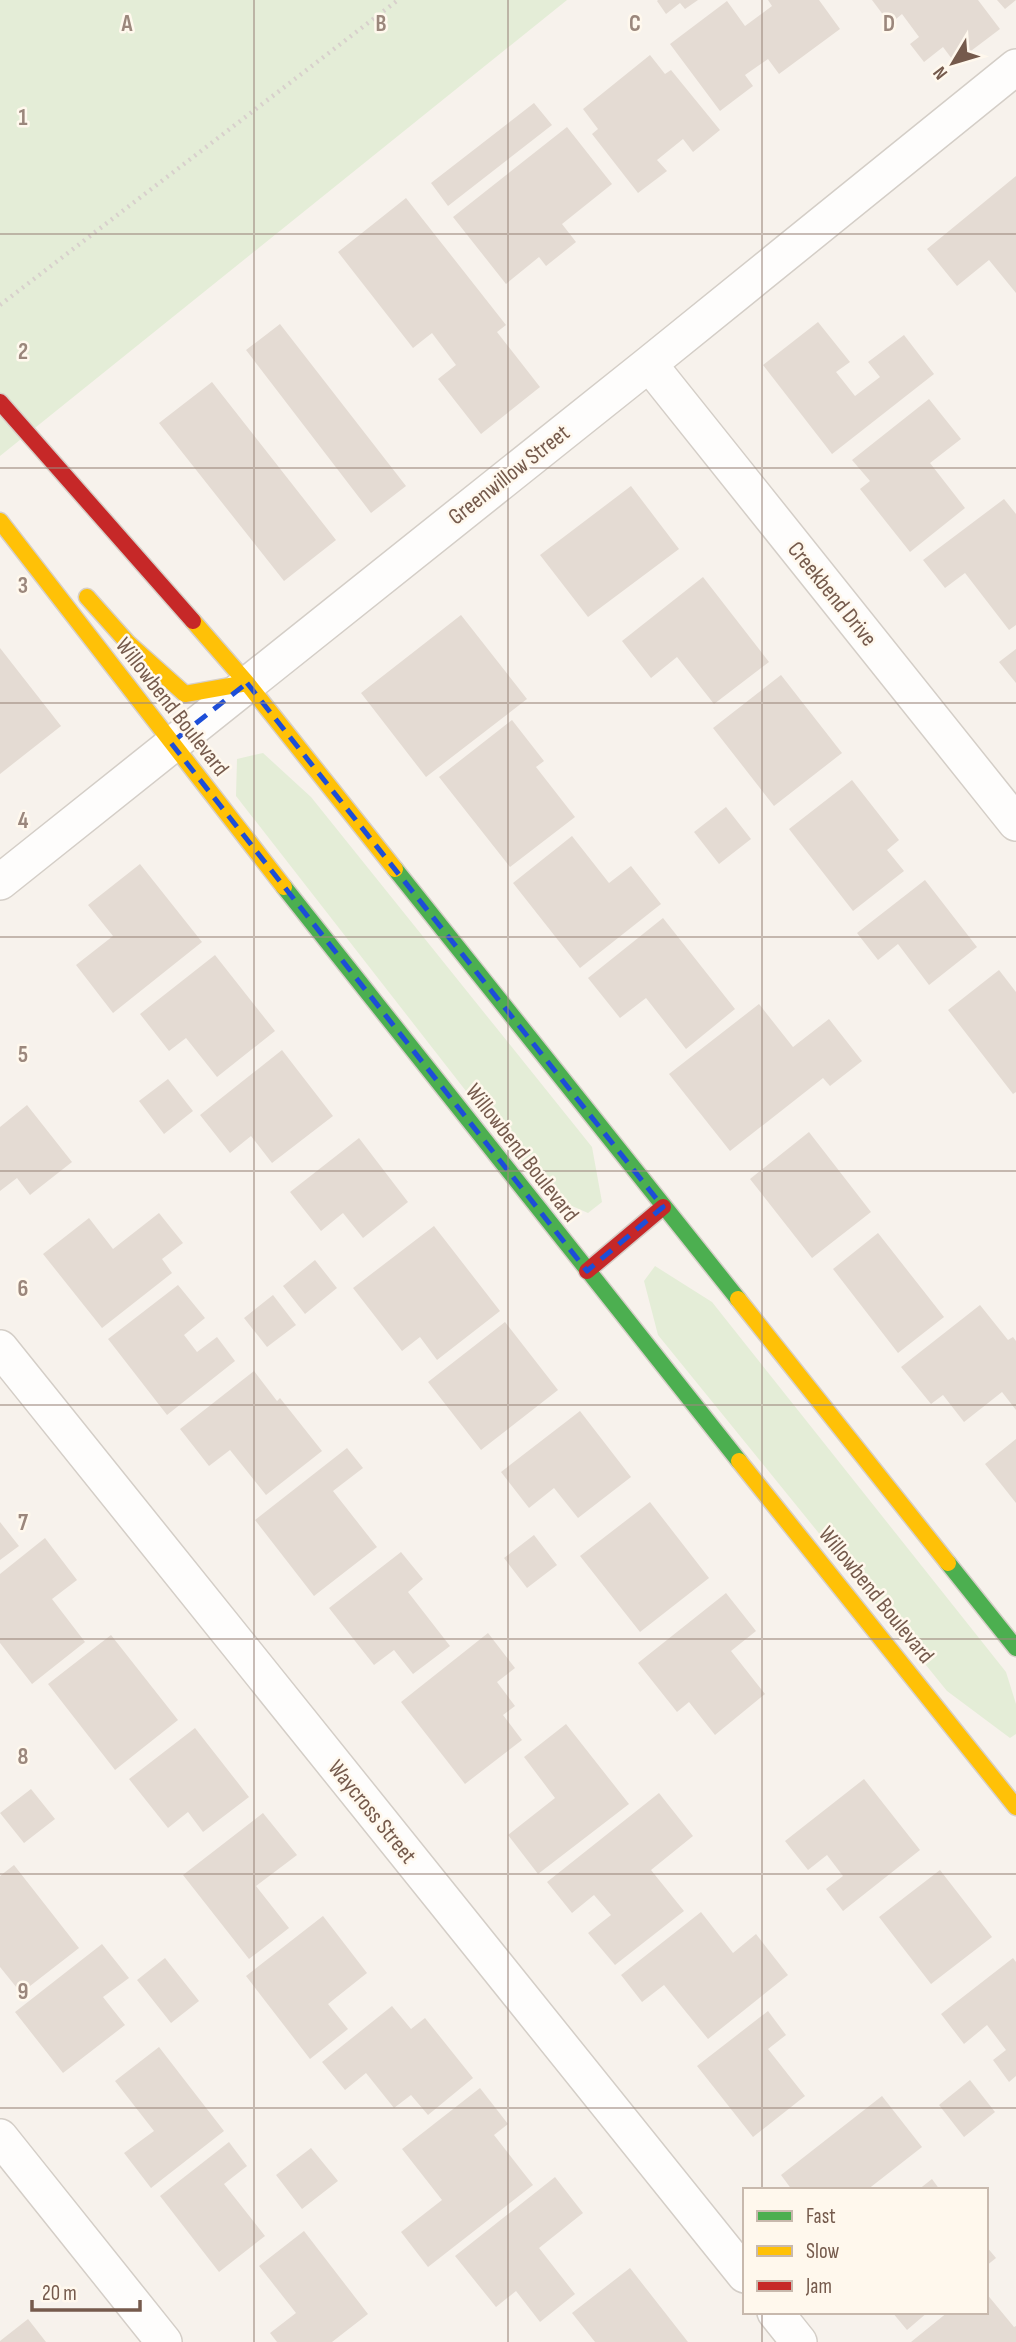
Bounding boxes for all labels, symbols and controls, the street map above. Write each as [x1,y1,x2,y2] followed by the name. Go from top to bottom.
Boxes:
[121,10,134,38] text: A
[376,10,387,38] text: B
[629,10,641,38] text: C
[883,10,895,38] text: D
[918,28,988,98] north arrow
[929,61,953,84] text: N
[18,104,28,132] text: 1
[18,338,28,366] text: 2
[443,419,575,531] street label: Greenwillow Street
[781,536,883,652] street label: Creekbend Drive
[18,572,28,600] text: 3
[109,632,235,782] street label: Willowbend Boulevard
[18,807,29,835] text: 4
[18,1041,28,1069] text: 5
[459,1078,585,1228] street label: Willowbend Boulevard
[18,1275,28,1303] text: 6
[18,1509,28,1537] text: 7
[812,1521,940,1669] street label: Willowbend Boulevard
[18,1743,29,1771] text: 8
[322,1755,422,1869] street label: Waycross Street
[18,1978,28,2006] text: 9
[743,2188,988,2314] legend
[806,2204,836,2229] text: Fast
[806,2239,840,2264] text: Slow
[32,2268,140,2312] scale bar
[805,2274,832,2299] text: Jam
[42,2281,77,2306] text: 20 m

